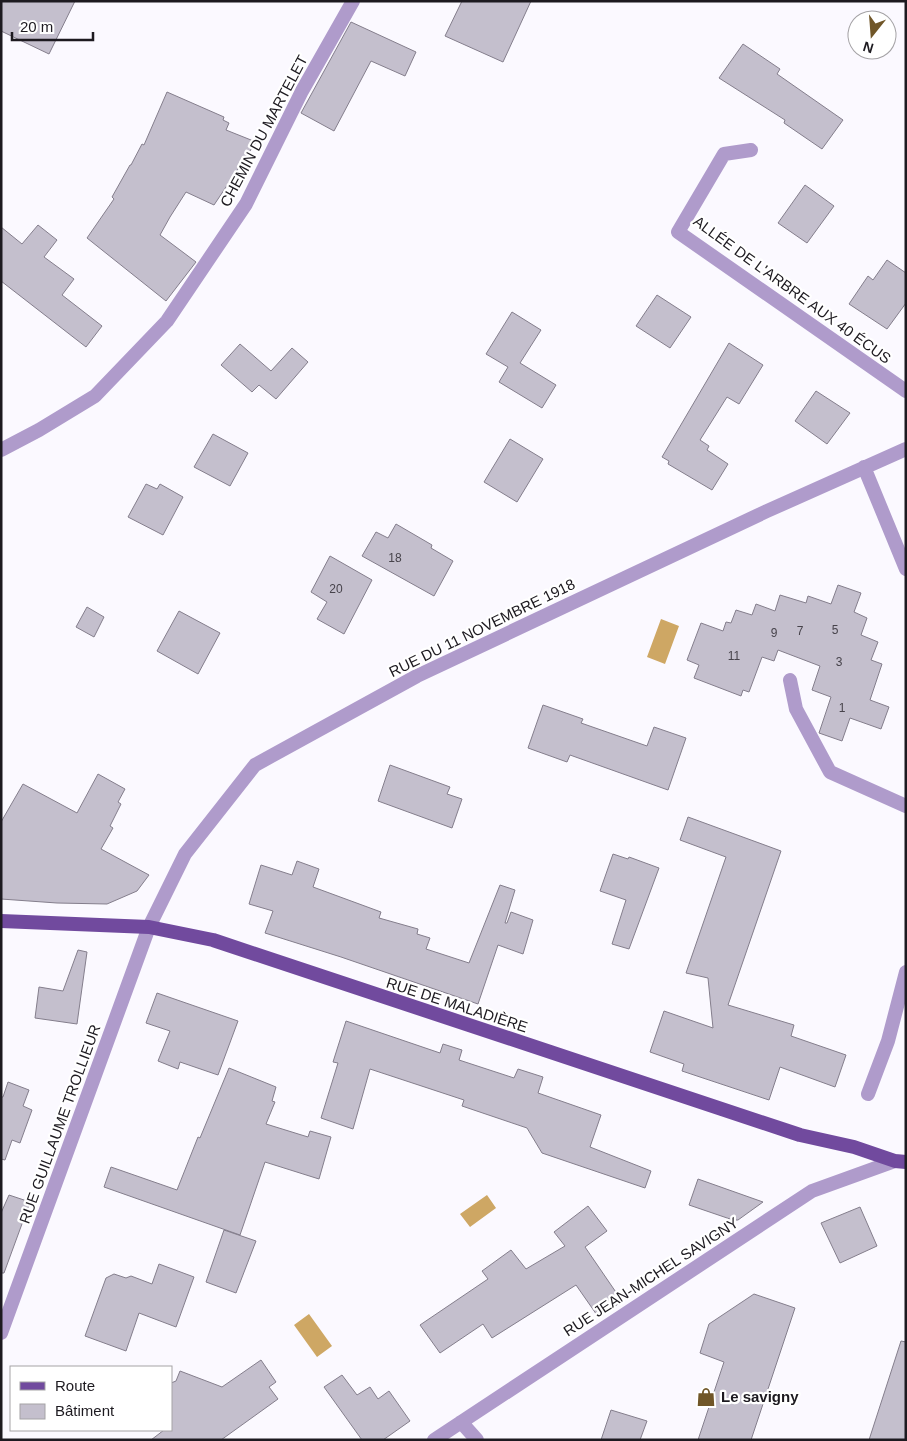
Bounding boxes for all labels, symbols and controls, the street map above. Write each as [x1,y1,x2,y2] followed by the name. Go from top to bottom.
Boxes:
[12,10,94,42] scale bar
[847,10,897,60] north arrow
[20,18,53,35] text: 20 m
[861,38,875,57] text: N
[216,52,311,209] street label: CHEMIN DU MARTELET
[690,212,894,367] street label: ALLÉE DE L'ARBRE AUX 40 ÉCUS
[388,551,402,565] house number: 18
[386,575,578,680] street label: RUE DU 11 NOVEMBRE 1918
[329,582,343,596] house number: 20
[832,623,839,637] house number: 5
[797,624,804,638] house number: 7
[771,626,778,640] house number: 9
[728,649,741,663] house number: 11
[836,655,843,669] house number: 3
[839,701,846,715] house number: 1
[384,974,530,1035] street label: RUE DE MALADIÈRE
[16,1022,104,1226] street label: RUE GUILLAUME TROLLIEUR
[560,1214,741,1340] street label: RUE JEAN-MICHEL SAVIGNY
[10,1366,172,1431] legend
[55,1377,95,1394] text: Route
[695,1386,717,1408] shop icon: Le savigny
[721,1388,799,1405] place label: Le savigny
[55,1402,115,1419] text: Bâtiment

